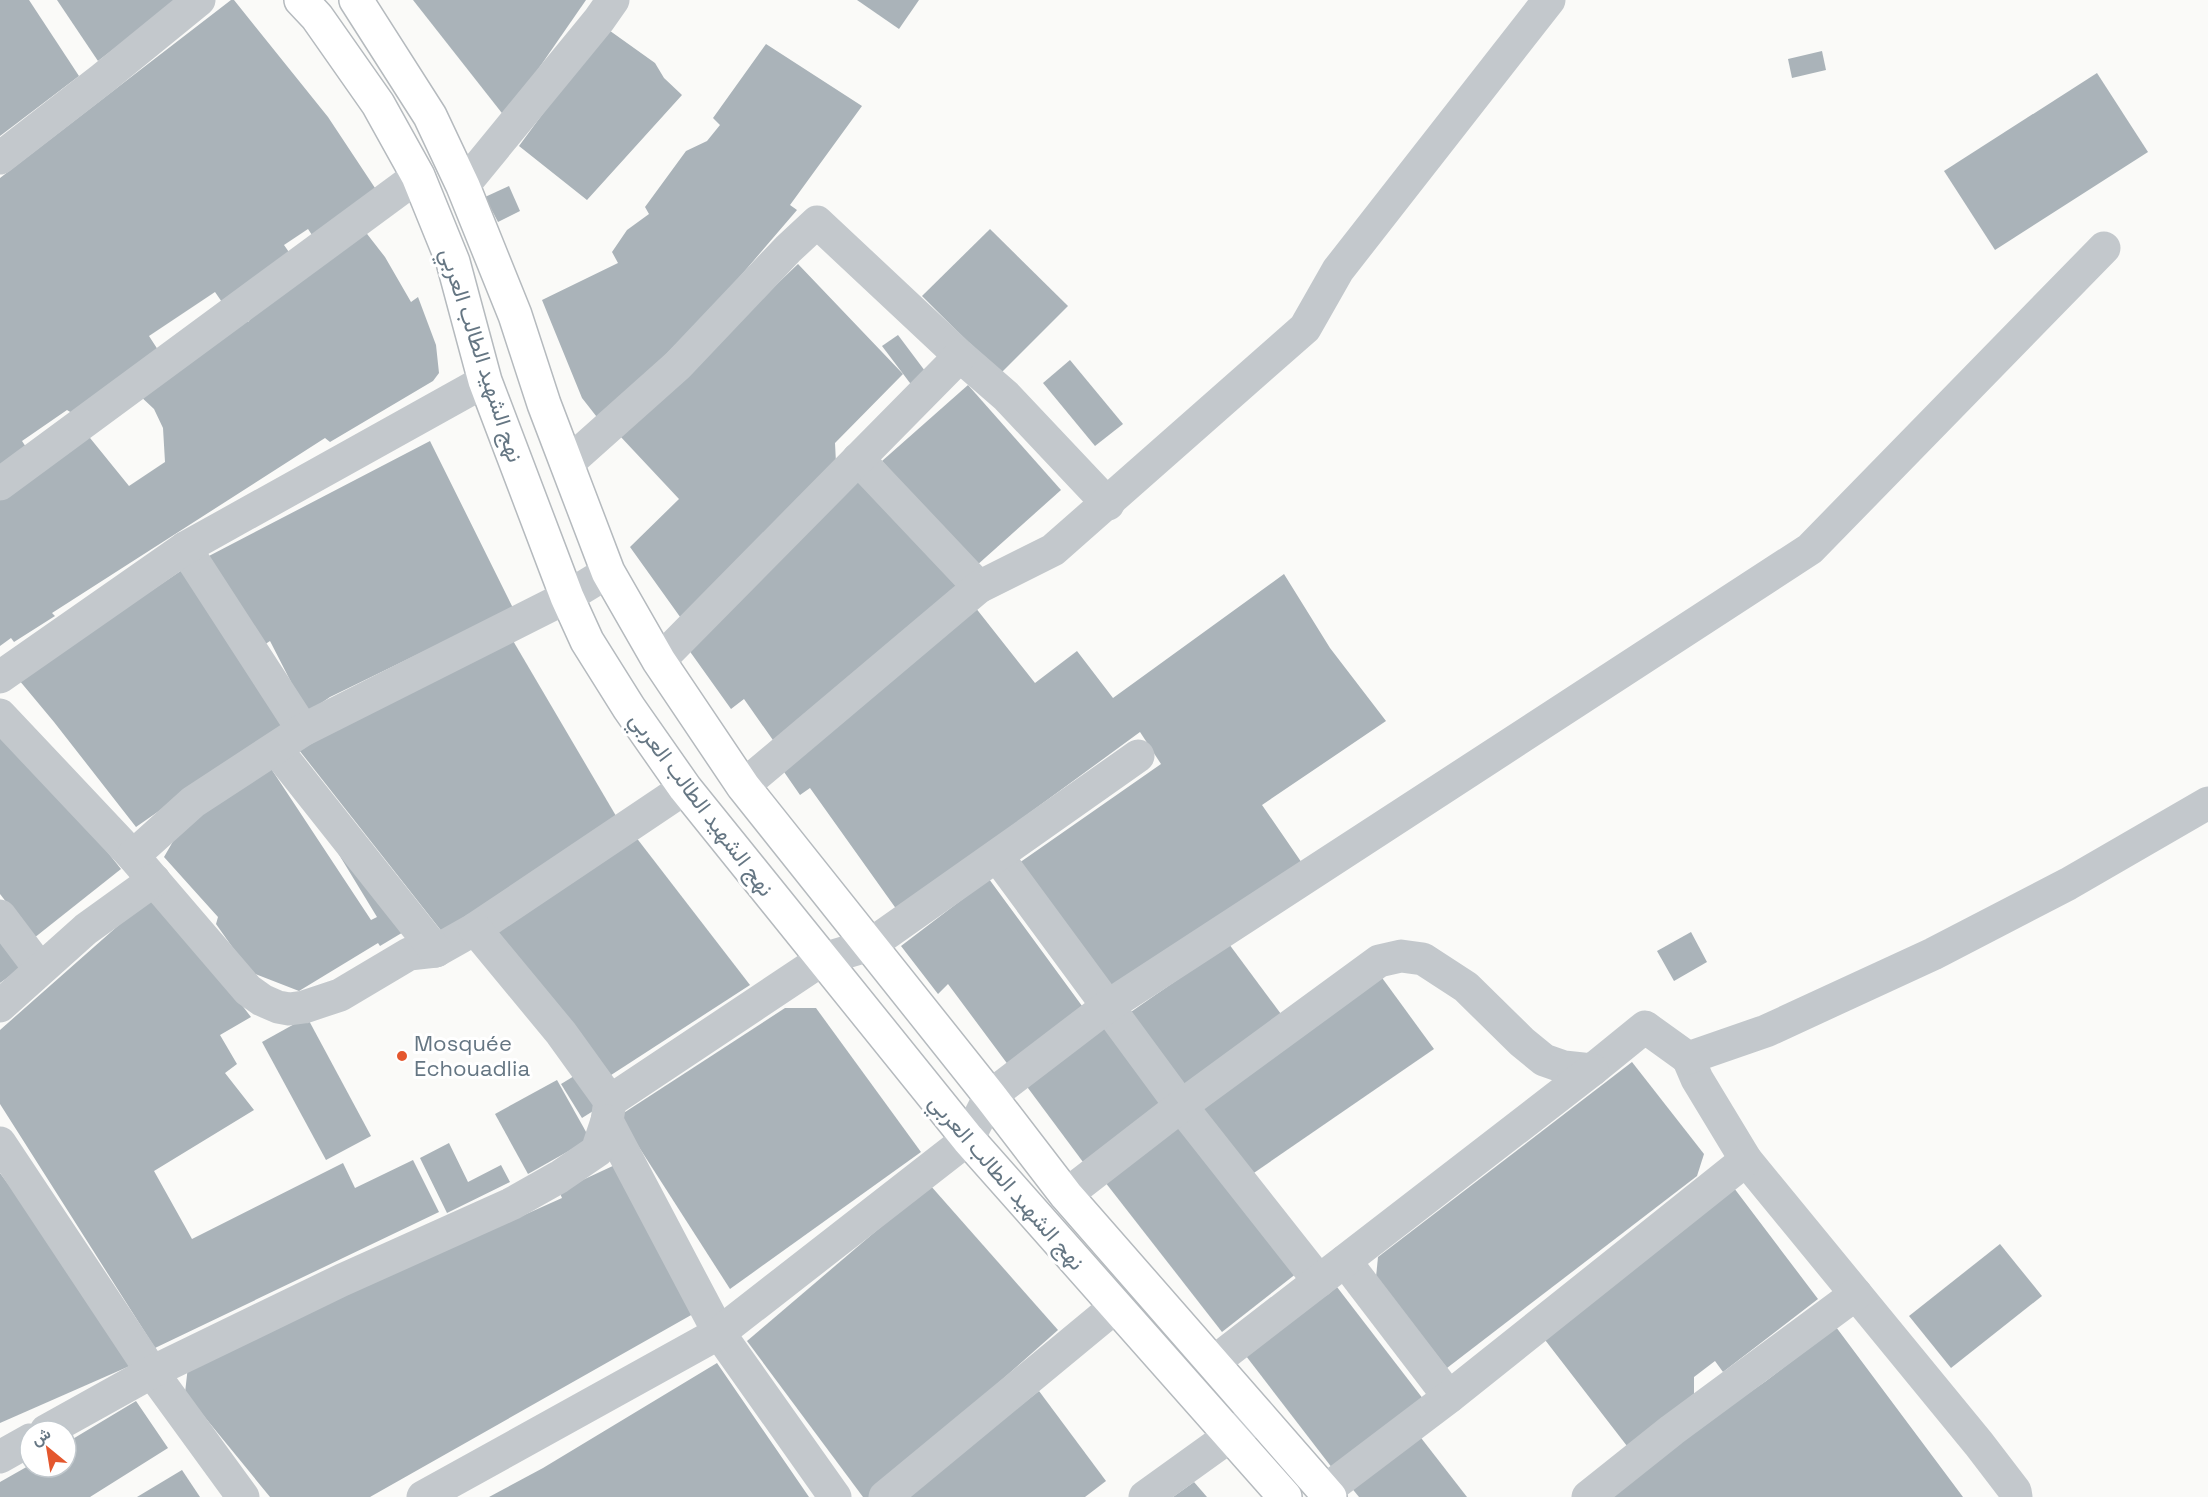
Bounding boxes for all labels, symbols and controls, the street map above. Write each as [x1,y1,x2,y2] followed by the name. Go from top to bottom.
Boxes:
[429,244,530,467] street label: نهج الشهيد الطالب العربي
[620,706,780,905] street label: نهج الشهيد الطالب العربي
[414,1029,530,1082] place label: Mosquée Echouadlia
[395,1049,409,1063] marker: Mosquée Echouadlia
[919,1088,1091,1279] street label: نهج الشهيد الطالب العربي
[18,1419,78,1479] north arrow
[27,1423,54,1450] text: ش

